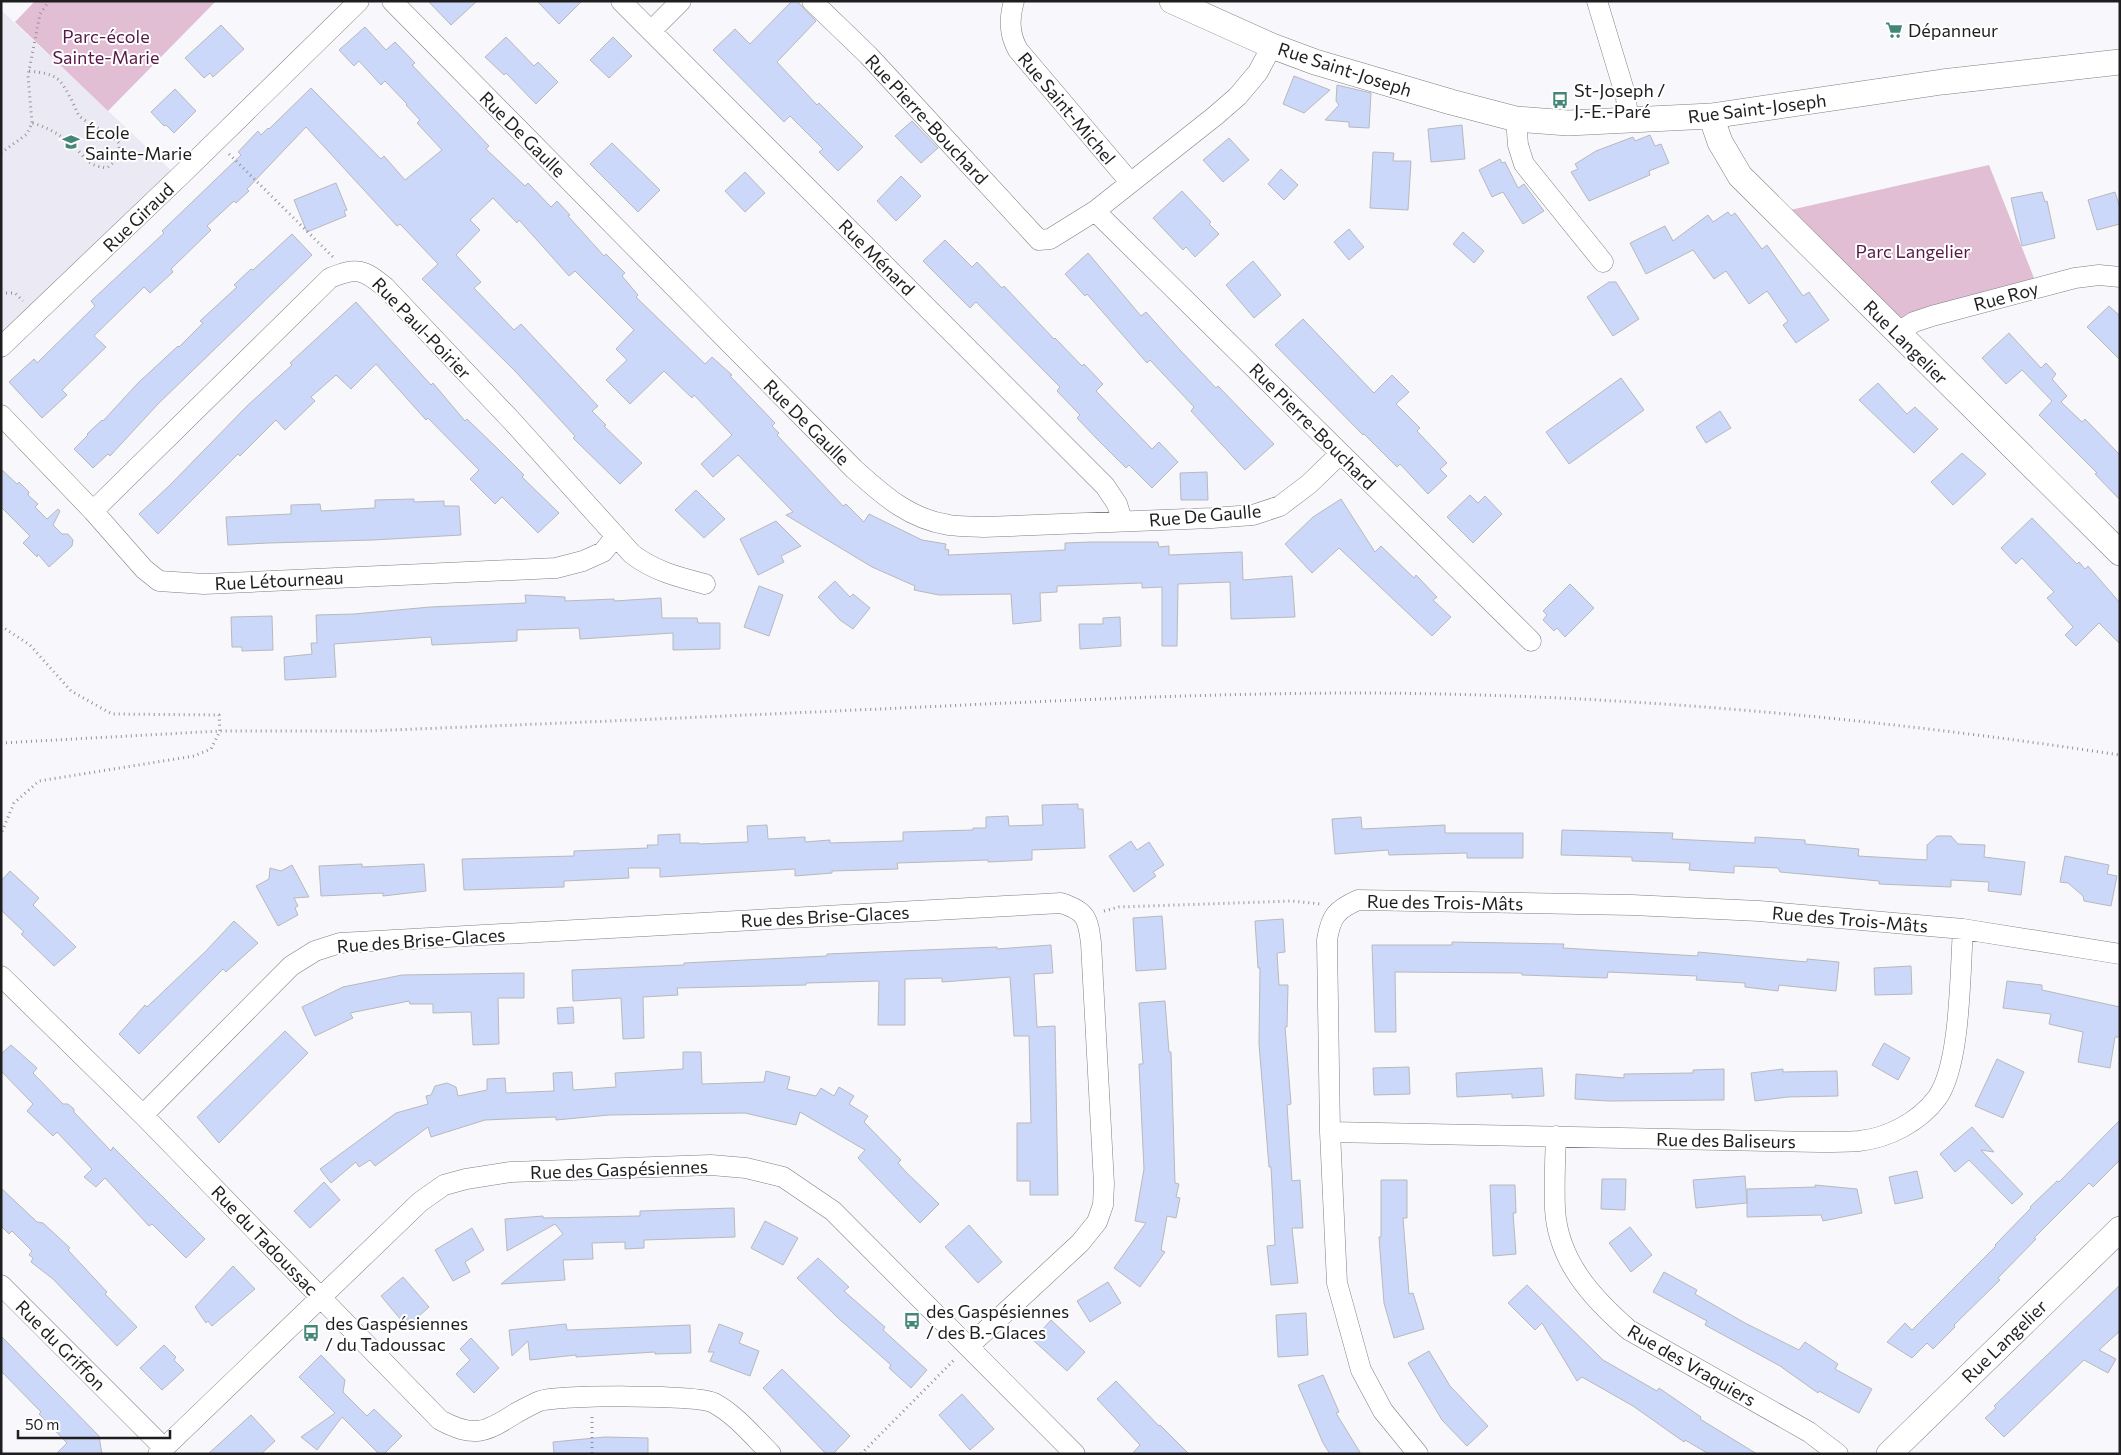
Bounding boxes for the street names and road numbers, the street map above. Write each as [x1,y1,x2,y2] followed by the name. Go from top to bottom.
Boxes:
[1275,37,1415,101] street label: Rue Saint-Joseph
[1014,47,1120,169] street label: Rue Saint-Michel
[861,49,993,189] street label: Rue Pierre-Bouchard
[475,86,571,182] street label: Rue De Gaulle
[1687,89,1827,127] street label: Rue Saint-Joseph
[98,178,178,256] street label: Rue Giraud
[834,214,920,300] street label: Rue Ménard
[368,273,476,383] street label: Rue Paul-Poirier
[1971,277,2041,315] street label: Rue Roy
[1859,295,1953,389] street label: Rue Langelier
[1245,358,1381,494] street label: Rue Pierre-Bouchard
[759,374,855,470] street label: Rue De Gaulle
[1148,499,1262,531] street label: Rue De Gaulle
[214,566,344,594] street label: Rue Létourneau
[1367,890,1523,914] street label: Rue des Trois-Mâts
[740,901,910,931] street label: Rue des Brise-Glaces
[1771,901,1929,937] street label: Rue des Trois-Mâts
[336,923,506,957] street label: Rue des Brise-Glaces
[1656,1128,1796,1152] street label: Rue des Baliseurs
[530,1155,708,1183] street label: Rue des Gaspésiennes
[207,1181,323,1300] street label: Rue du Tadoussac
[11,1295,111,1395] street label: Rue du Griffon
[1957,1295,2051,1387] street label: Rue Langelier
[1624,1319,1760,1411] street label: Rue des Vraquiers

